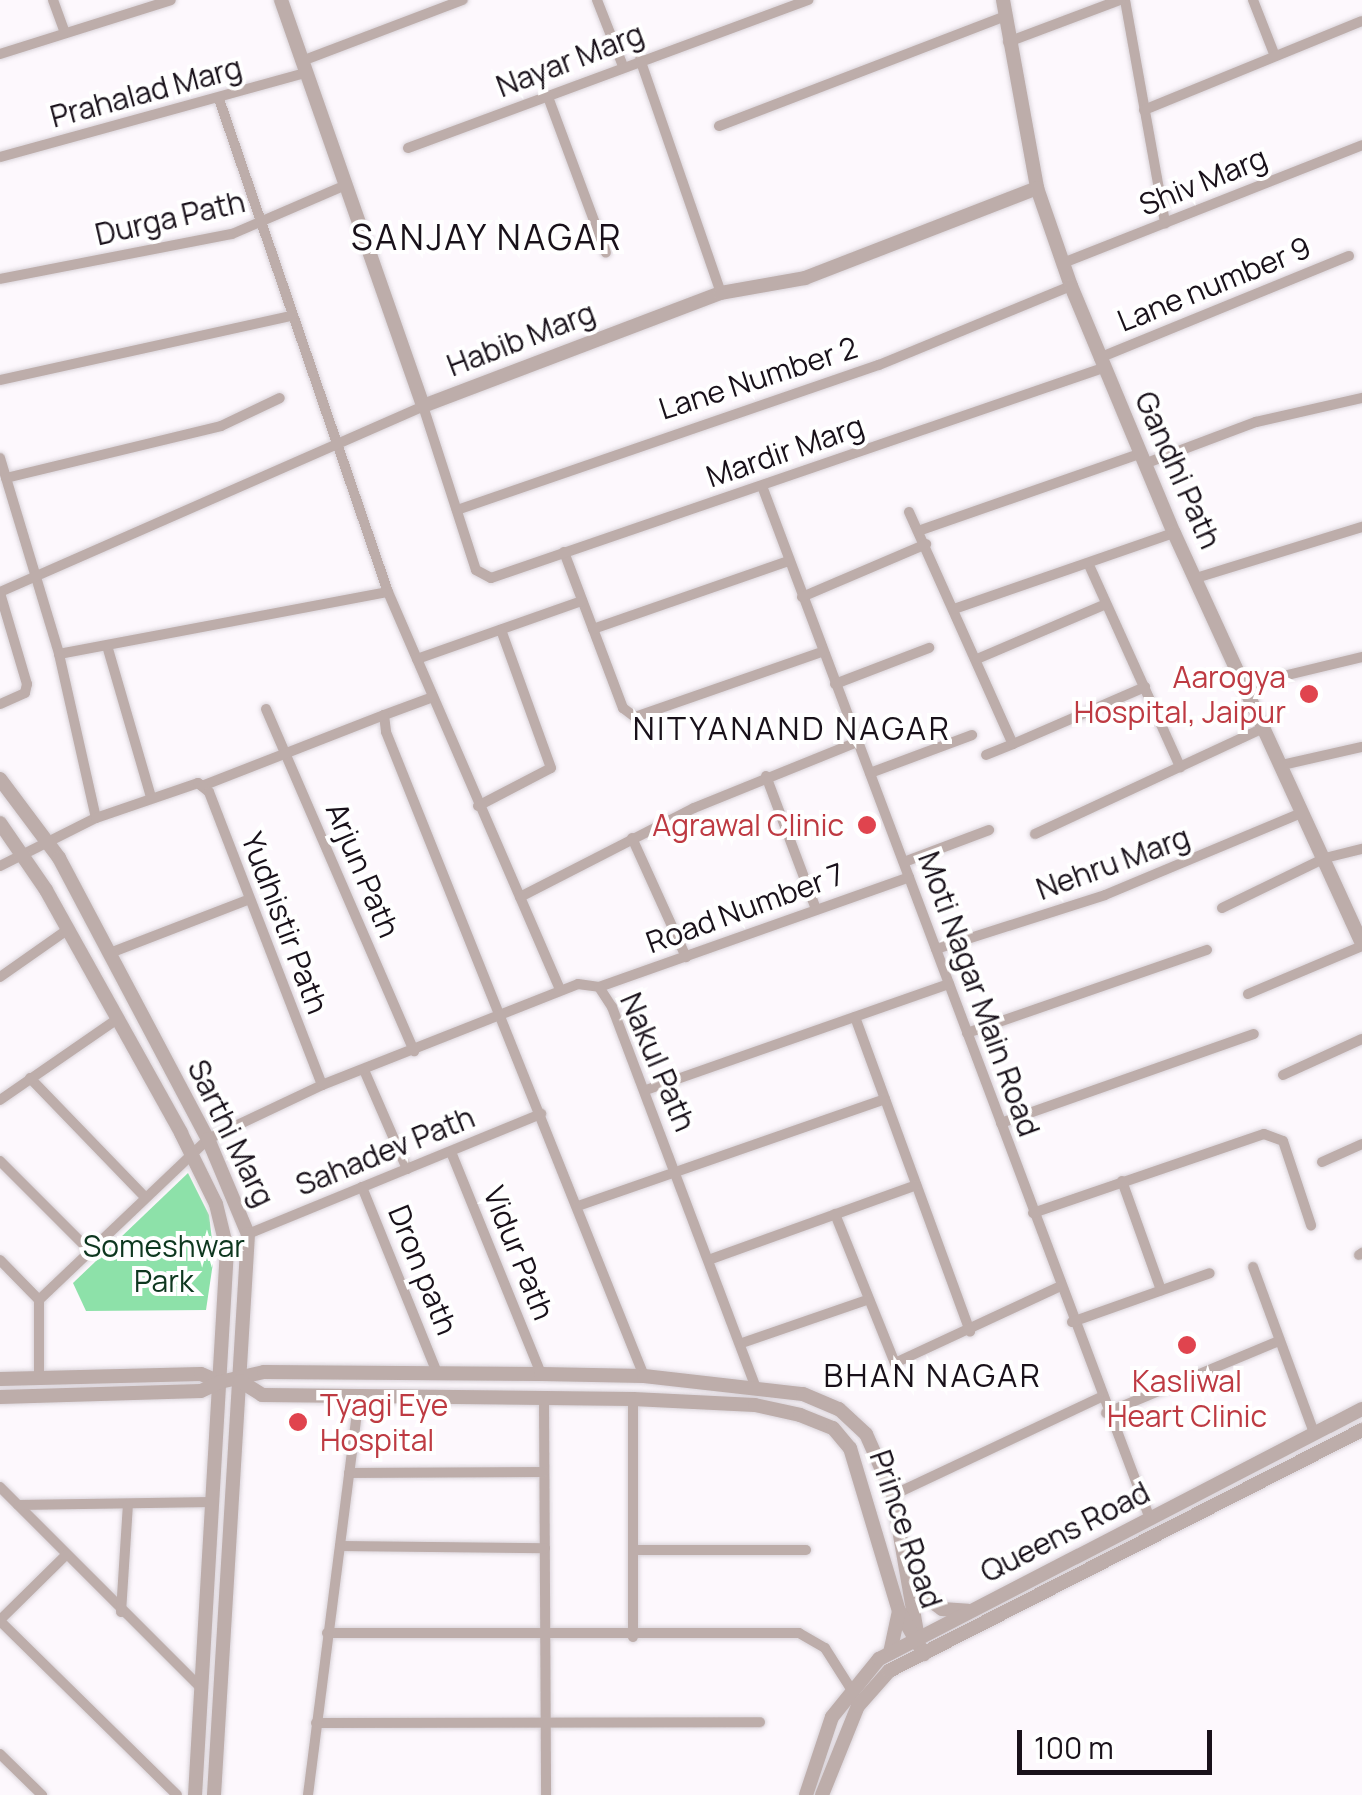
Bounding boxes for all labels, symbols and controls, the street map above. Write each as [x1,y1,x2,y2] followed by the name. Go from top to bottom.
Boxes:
[491,15,649,105] street label: Nayar Marg
[46,49,246,135] street label: Prahalad Marg
[1134,139,1272,223] street label: Shiv Marg
[92,183,248,253] street label: Durga Path
[350,216,624,258] district label: SANJAY NAGAR
[1112,229,1316,339] street label: Lane number 9
[442,294,600,384] street label: Habib Marg
[654,329,862,427] street label: Lane Number 2
[1127,386,1229,554] street label: Gandhi Path
[702,407,868,495] street label: Mardir Marg
[1074,659,1286,730] place label: Aarogya Hospital, Jaipur
[1296,681,1322,707] marker: Aarogya Hospital, Jaipur
[633,709,951,747] district label: NITYANAND NAGAR
[319,797,407,943] street label: Arjun Path
[652,807,844,843] place label: Agrawal Clinic
[854,812,880,838] marker: Agrawal Clinic
[1031,819,1195,907] street label: Nehru Marg
[234,827,336,1019] street label: Yudhistir Path
[911,847,1047,1141] street label: Moti Nagar Main Road
[641,856,849,960] street label: Road Number 7
[613,987,703,1137] street label: Nakul Path
[180,1054,282,1212] street label: Sarthi Marg
[290,1099,480,1203] street label: Sahadev Path
[476,1181,562,1325] street label: Vidur Path
[381,1200,465,1340] street label: Dron path
[83,1228,245,1298] park label: Someshwar Park
[1174,1332,1200,1358] marker: Kasliwal Heart Clinic
[824,1356,1042,1394] district label: BHAN NAGAR
[1107,1363,1267,1434] place label: Kasliwal Heart Clinic
[320,1387,448,1458] place label: Tyagi Eye Hospital
[285,1409,311,1435] marker: Tyagi Eye Hospital
[862,1445,950,1613] street label: Prince Road
[974,1474,1156,1590] street label: Queens Road
[1022,1710,1217,1772] scale bar
[1034,1727,1114,1768] text: 100 m

